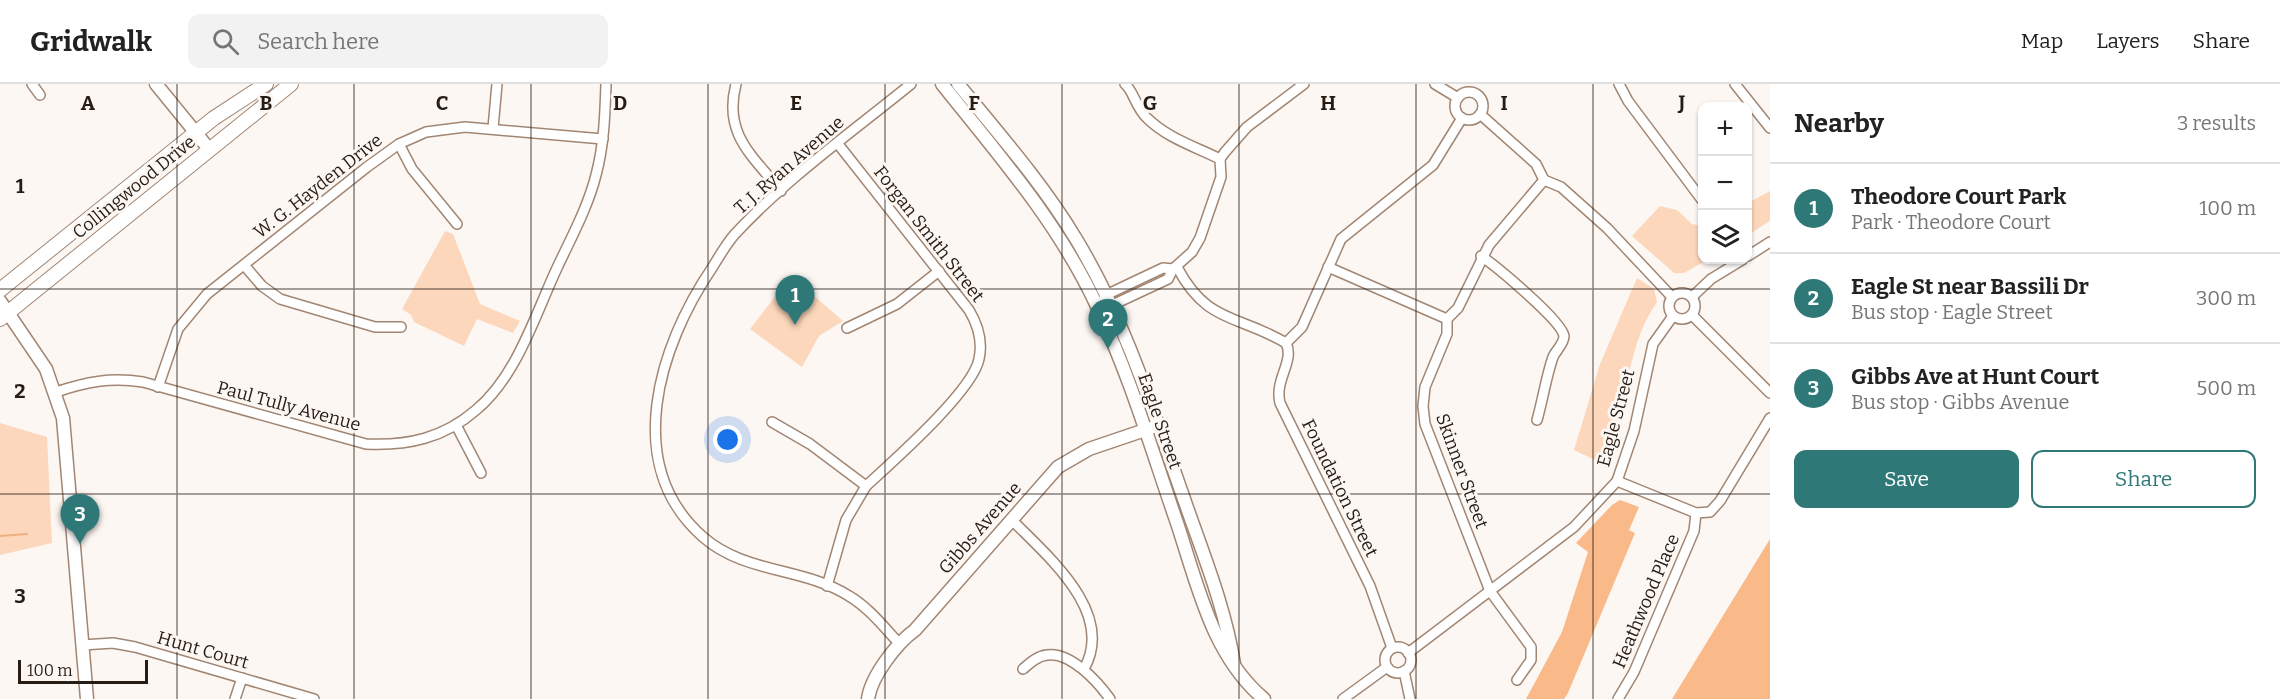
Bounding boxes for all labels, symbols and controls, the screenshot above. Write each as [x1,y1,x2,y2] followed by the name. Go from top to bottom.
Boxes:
[188,14,608,68] search box
[30,25,152,58] text: Gridwalk
[209,25,242,58] icon: search
[257,28,379,55] text: Search here
[2021,28,2063,54] text: Map
[2096,28,2160,54] text: Layers
[2193,28,2250,54] text: Share
[81,91,96,115] text: A
[260,91,273,115] text: B
[436,91,448,115] text: C
[613,91,627,115] text: D
[790,91,802,115] text: E
[968,91,980,115] text: F
[1143,91,1157,115] text: G
[1320,91,1336,115] text: H
[1500,91,1508,115] text: I
[1678,91,1686,115] text: J
[1698,102,1752,264] map controls
[1698,102,1752,156] button: +
[1794,108,1884,139] text: Nearby
[729,111,849,219] street label: T. J. Ryan Avenue
[2177,111,2256,135] text: 3 results
[249,129,387,243] street label: W. G. Hayden Drive
[68,131,200,243] street label: Collingwood Drive
[1698,156,1752,210] button: −
[869,162,989,307] street label: Forgan Smith Street
[16,174,25,198] text: 1
[1851,183,2066,210] text: Theodore Court Park
[1809,196,1818,220] text: 1
[2199,196,2256,220] text: 100 m
[1698,210,1752,264] button: layers
[1851,210,2051,234] text: Park · Theodore Court
[1851,273,2089,300] text: Eagle St near Bassili Dr
[776,276,814,325] pin: 1
[1808,286,1819,310] text: 2
[2196,286,2256,310] text: 300 m
[1088,300,1128,349] pin: 2
[1851,300,2053,324] text: Bus stop · Eagle Street
[1851,363,2099,390] text: Gibbs Ave at Hunt Court
[1592,366,1640,469] street label: Eagle Street
[1133,370,1187,472] street label: Eagle Street
[215,376,363,436] street label: Paul Tully Avenue
[1808,376,1819,400] text: 3
[2197,376,2256,400] text: 500 m
[14,379,26,403] text: 2
[1851,390,2069,414] text: Bus stop · Gibbs Avenue
[1431,410,1493,532] street label: Skinner Street
[1297,416,1383,561] street label: Foundation Street
[713,425,742,454] your location
[1794,450,2019,508] button: Save
[2031,450,2256,508] button: Share
[934,477,1026,579] street label: Gibbs Avenue
[60,494,100,544] pin: 3
[1608,530,1684,672] street label: Heathwood Place
[14,584,26,608] text: 3
[155,626,252,674] street label: Hunt Court
[18,657,148,684] scale bar
[27,661,72,680] text: 100 m

